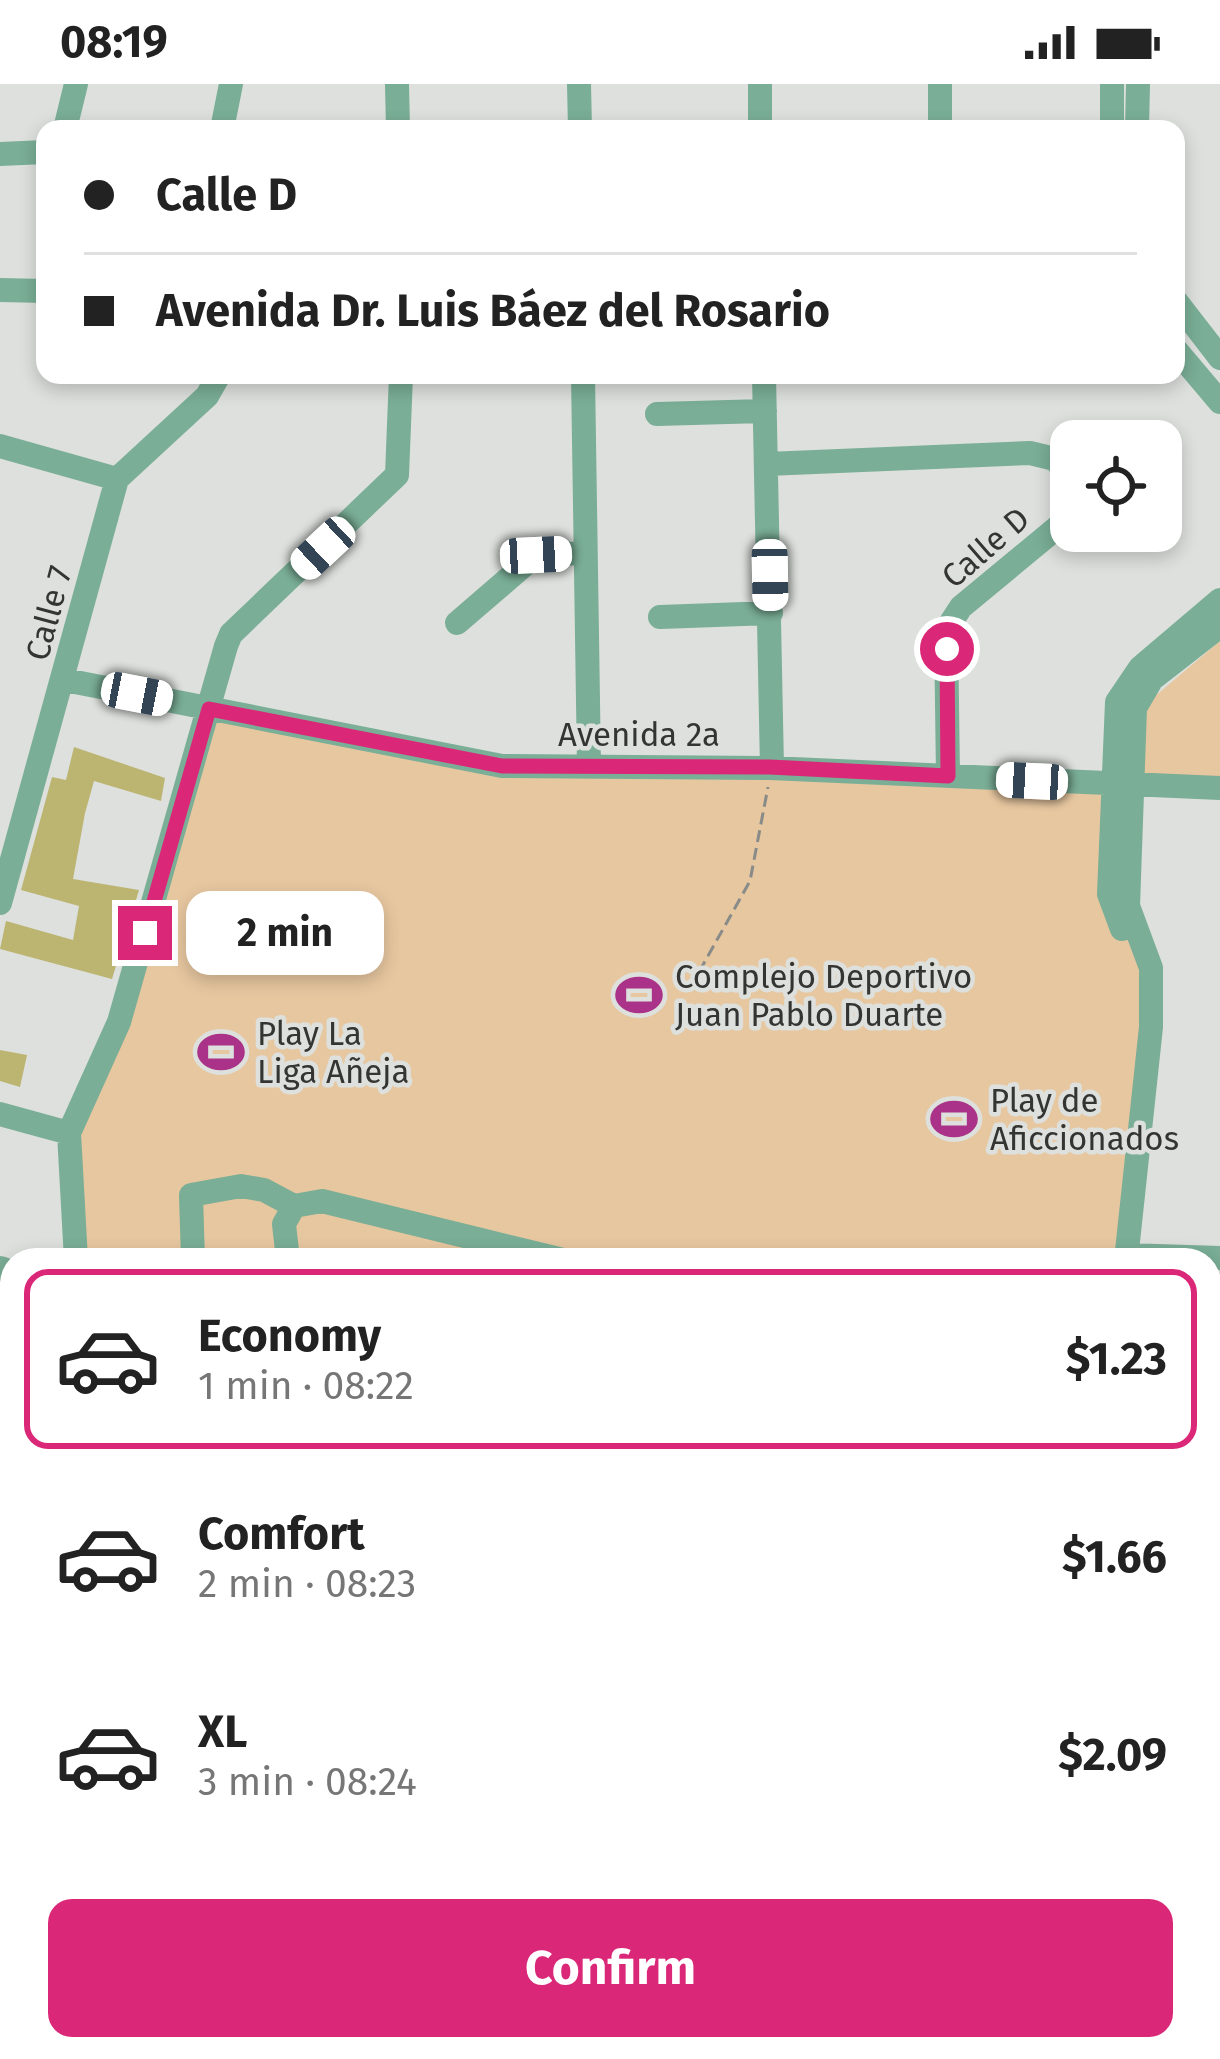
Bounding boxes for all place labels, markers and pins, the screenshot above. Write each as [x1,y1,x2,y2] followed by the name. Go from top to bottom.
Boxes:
[675,957,972,1035] place label: Complejo Deportivo Juan Pablo Duarte
[614,970,664,1020] sports icon: Complejo Deportivo Juan Pablo Duarte
[257,1014,409,1092] place label: Play La Liga Añeja
[196,1027,246,1077] sports icon: Play La Liga Añeja
[990,1081,1179,1159] place label: Play de Aficcionados
[929,1094,979,1144] sports icon: Play de Aficcionados

